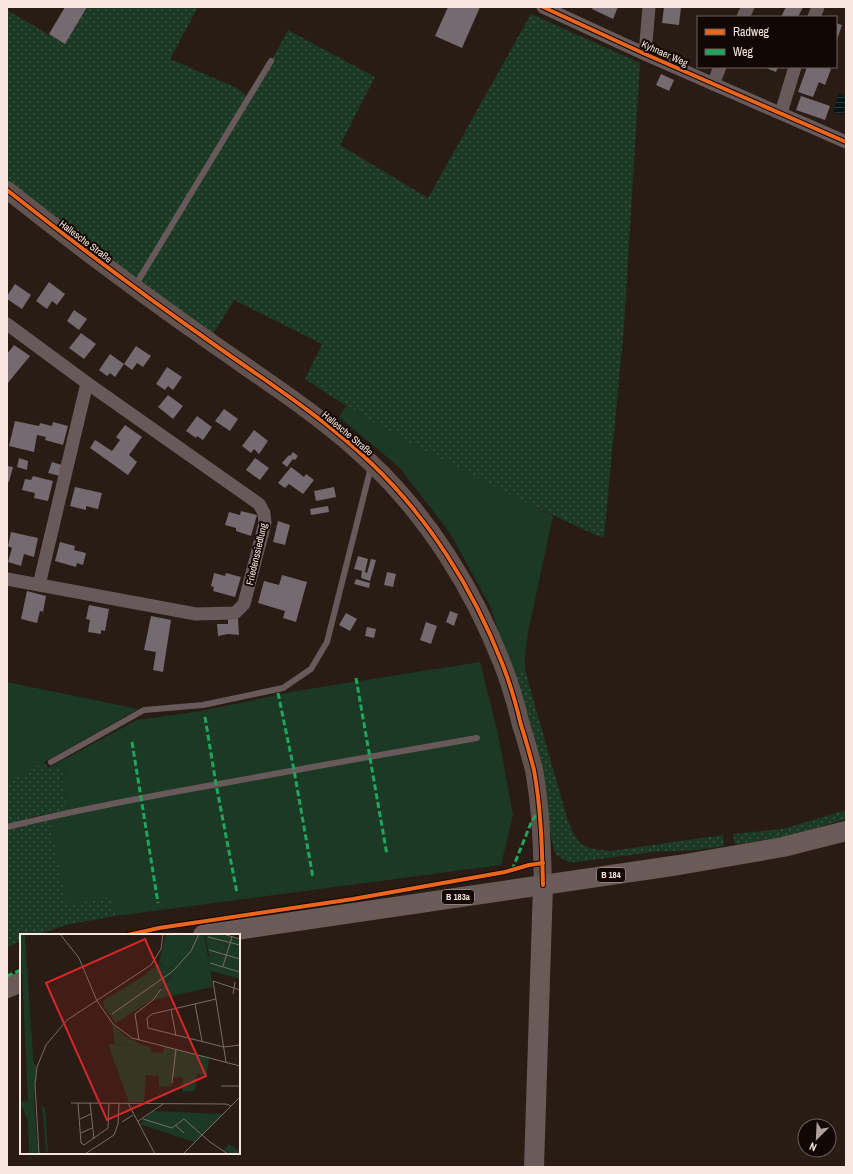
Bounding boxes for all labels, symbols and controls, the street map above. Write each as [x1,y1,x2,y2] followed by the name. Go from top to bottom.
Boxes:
[697,16,837,68] legend
[733,24,770,40] text: Radweg
[640,37,690,70] street label: Kyhnaer Weg
[733,44,754,60] text: Weg
[57,217,115,266] street label: Hallesche Straße
[319,408,376,459] street label: Hallesche Straße
[243,521,270,586] street label: Friedenssiedlung
[597,868,625,882] road number: B 184
[442,890,474,904] road number: B 183a
[20,934,240,1154] inset map
[797,1118,837,1158] north arrow
[807,1139,819,1155] text: N

